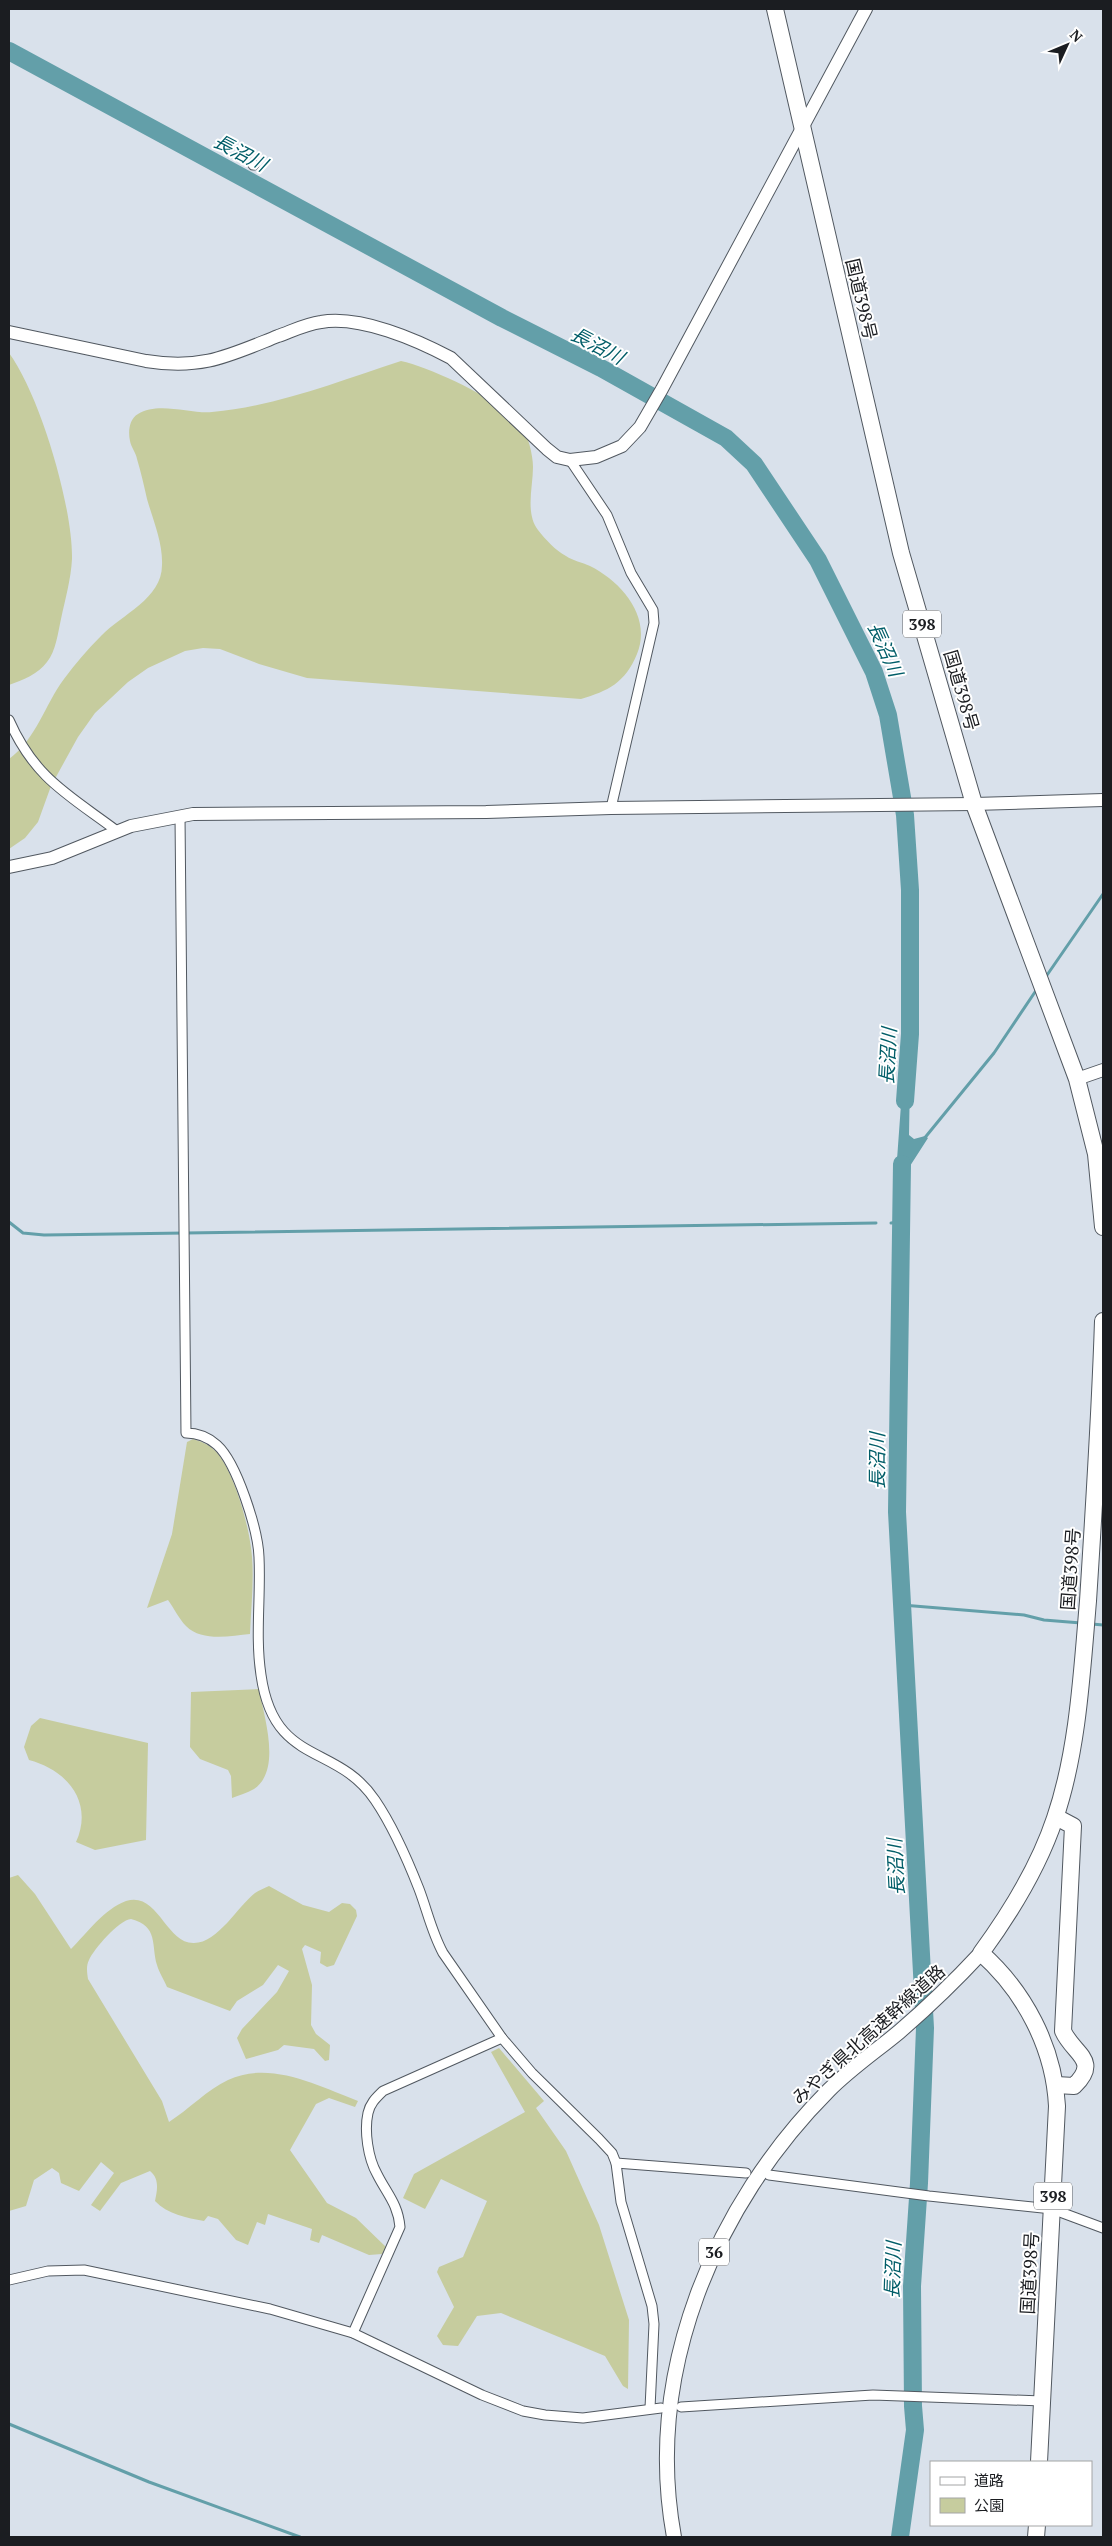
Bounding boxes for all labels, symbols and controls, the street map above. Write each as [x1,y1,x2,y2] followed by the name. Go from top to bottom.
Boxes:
[1042,20,1092,70] north arrow
[1066,25,1087,46] text: N
[210,128,274,177] water label: 長沼川
[841,256,883,342] street label: 国道398号
[567,321,631,370] water label: 長沼川
[903,610,941,638] road number: 398
[863,618,910,682] water label: 長沼川
[939,647,985,733] street label: 国道398号
[873,1025,901,1085] water label: 長沼川
[864,1431,889,1490] water label: 長沼川
[1055,1527,1085,1611] street label: 国道398号
[881,1836,909,1896] water label: 長沼川
[786,1959,950,2109] street label: みやぎ県北高速幹線道路
[1034,2182,1072,2210] road number: 398
[1015,2231,1043,2315] street label: 国道398号
[699,2238,729,2266] road number: 36
[879,2239,906,2299] water label: 長沼川
[930,2461,1092,2526] legend
[974,2470,1004,2490] text: 道路
[974,2495,1004,2515] text: 公園

